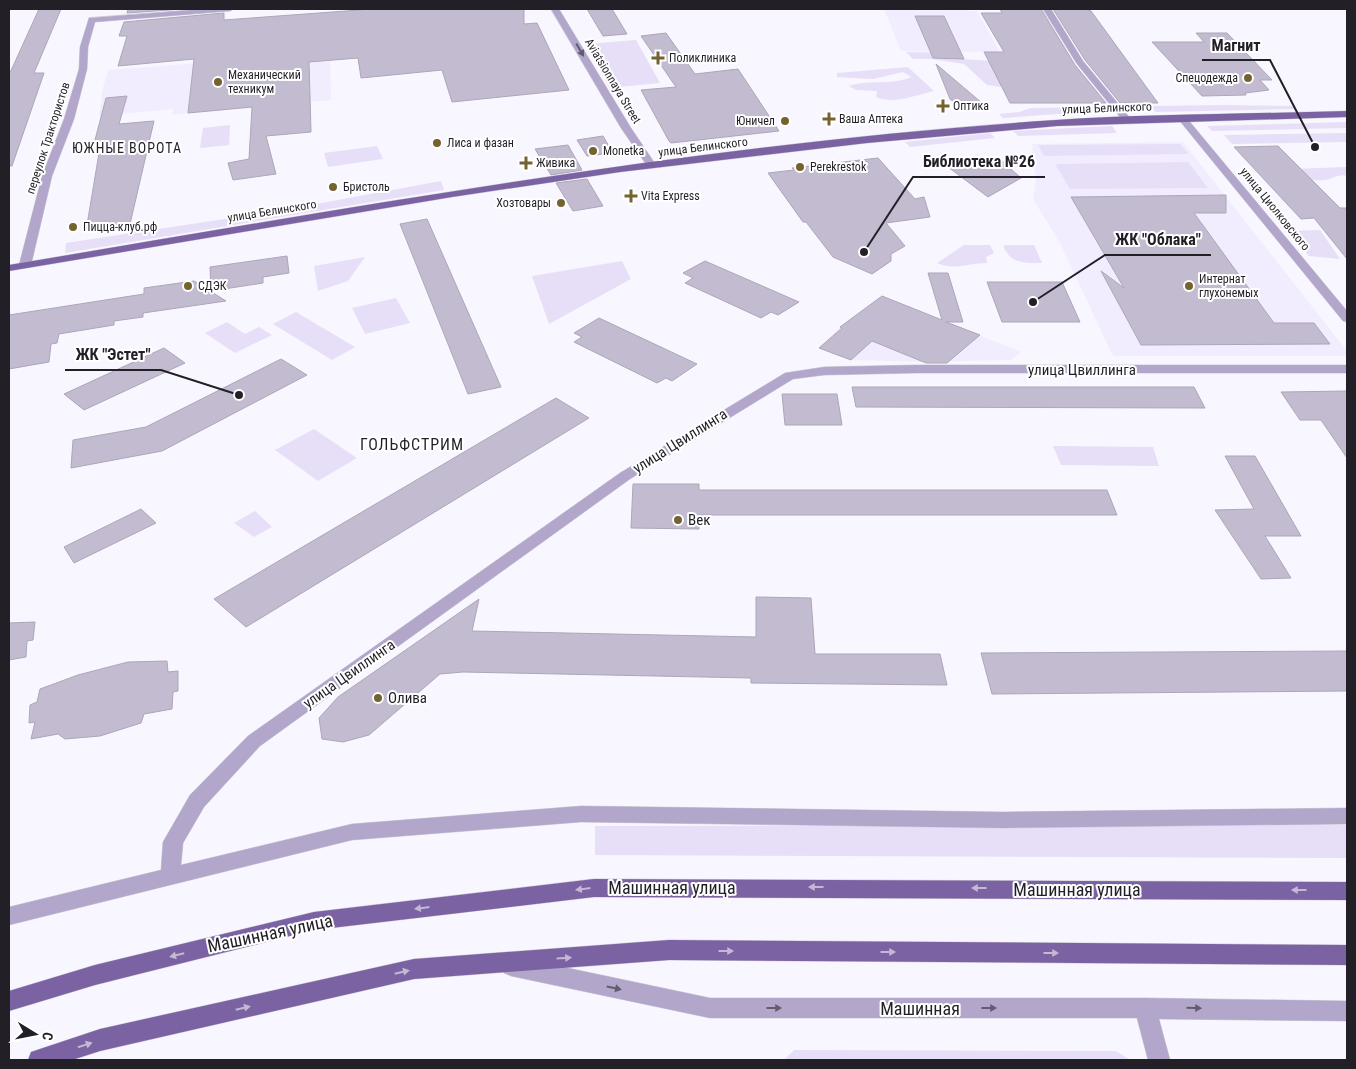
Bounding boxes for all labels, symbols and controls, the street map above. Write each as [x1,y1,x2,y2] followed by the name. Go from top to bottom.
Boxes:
[1202,29,1270,60] callout: Магнит
[582,36,644,127] street label: Aviatsionnaya Street
[1212,36,1260,55] text: Магнит
[576,43,584,58] one-way arrow
[651,51,665,65] marker: Поликлиника
[669,51,737,65] place label: Поликлиника
[228,68,301,96] place label: Механический техникум
[1175,71,1238,85] place label: Спецодежда
[1242,72,1254,84] marker: Спецодежда
[212,76,224,88] marker: Механический техникум
[23,80,73,196] street label: переулок Трактористов
[953,99,989,113] place label: Оптика
[1062,99,1152,117] street label: улица Белинского
[937,100,949,112] marker: Оптика
[839,112,903,126] place label: Ваша Аптека
[823,113,835,125] marker: Ваша Аптека
[736,114,775,128] place label: Юничел
[779,115,791,127] marker: Юничел
[658,135,748,159] street label: улица Белинского
[447,136,514,150] place label: Лиса и фазан
[431,137,443,149] marker: Лиса и фазан
[72,140,182,156] district label: ЮЖНЫЕ ВОРОТА
[603,144,644,158] place label: Monetka
[587,145,599,157] marker: Monetka
[913,146,1045,177] callout: Библиотека №26
[923,152,1035,171] text: Библиотека №26
[536,156,576,170] place label: Живика
[520,157,532,169] marker: Живика
[810,160,867,174] place label: Perekrestok
[794,161,806,173] marker: Perekrestok
[1237,165,1313,253] street label: улица Циолковского
[343,180,390,194] place label: Бристоль
[327,181,339,193] marker: Бристоль
[641,189,700,203] place label: Vita Express
[625,190,637,202] marker: Vita Express
[496,196,551,210] place label: Хозтовары
[226,197,318,225] street label: улица Белинского
[555,197,567,209] marker: Хозтовары
[83,220,157,234] place label: Пицца-клуб.рф
[67,221,79,233] marker: Пицца-клуб.рф
[1105,224,1211,255] callout: ЖК "Облака"
[1115,230,1201,249] text: ЖК "Облака"
[1199,272,1258,300] place label: Интернат глухонемых
[198,279,227,293] place label: СДЭК
[182,280,194,292] marker: СДЭК
[1183,280,1195,292] marker: Интернат глухонемых
[65,339,161,370] callout: ЖК "Эстет"
[75,345,151,364] text: ЖК "Эстет"
[1028,361,1136,379] street label: улица Цвиллинга
[629,405,731,477] street label: улица Цвиллинга
[360,435,464,454] district label: ГОЛЬФСТРИМ
[688,511,710,529] place label: Век
[672,514,684,526] marker: Век
[300,636,398,712] street label: улица Цвиллинга
[388,689,427,707] place label: Олива
[372,692,384,704] marker: Олива
[608,877,736,898] street label: Машинная улица
[1013,879,1141,900] street label: Машинная улица
[808,883,824,891] one-way arrow
[970,884,986,892] one-way arrow
[575,885,591,893] one-way arrow
[1290,886,1306,894] one-way arrow
[414,904,430,912] one-way arrow
[206,909,334,957] street label: Машинная улица
[718,947,734,955] one-way arrow
[881,948,897,956] one-way arrow
[1043,949,1059,957] one-way arrow
[169,951,184,959] one-way arrow
[556,954,572,962] one-way arrow
[394,968,409,976] one-way arrow
[606,984,622,992] one-way arrow
[880,998,960,1019] street label: Машинная
[236,1004,252,1012] one-way arrow
[767,1004,783,1012] one-way arrow
[982,1004,998,1012] one-way arrow
[1186,1005,1202,1013] one-way arrow
[10,1009,60,1059] north arrow
[39,1031,56,1042] text: С
[78,1041,93,1049] one-way arrow

